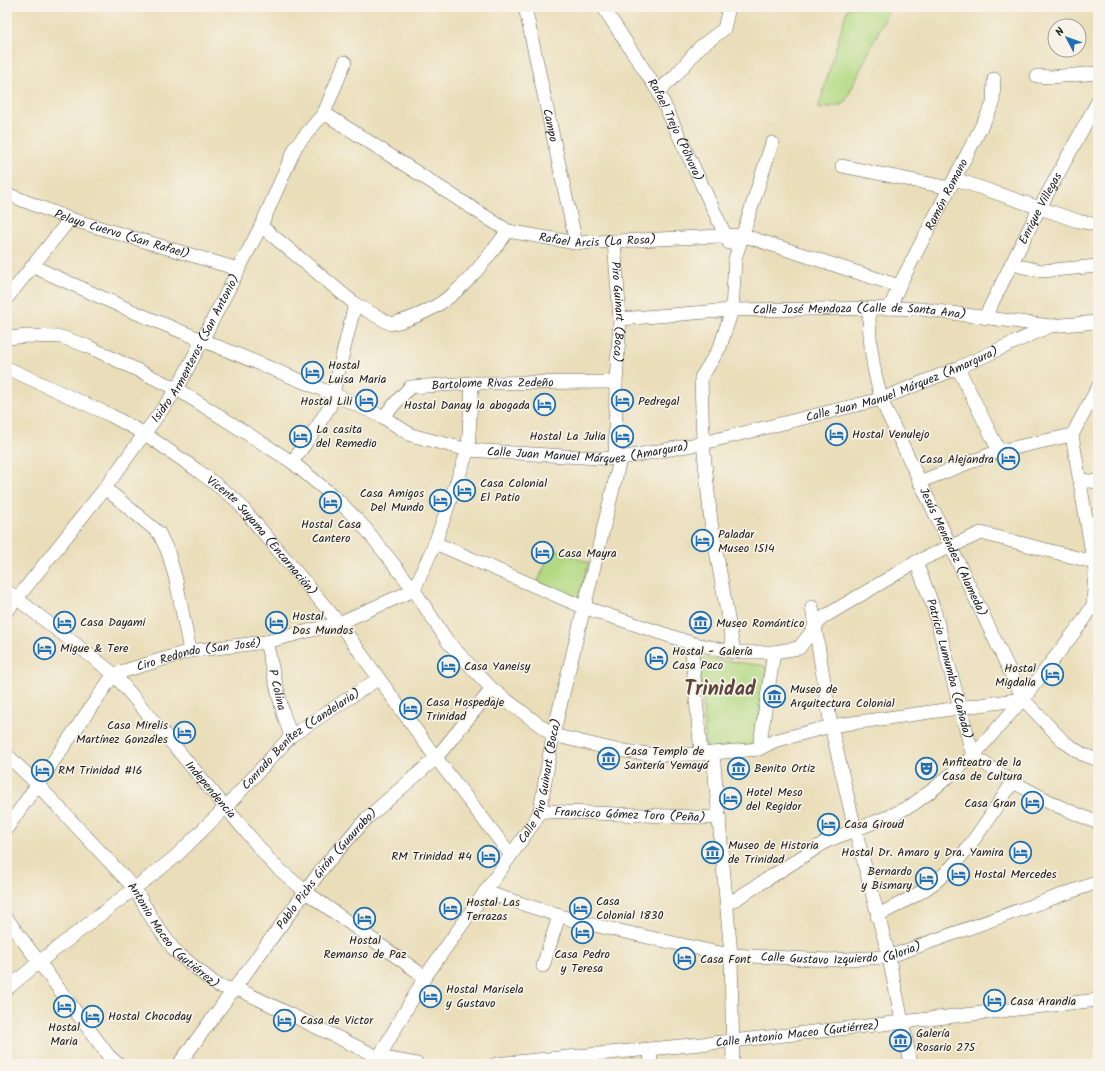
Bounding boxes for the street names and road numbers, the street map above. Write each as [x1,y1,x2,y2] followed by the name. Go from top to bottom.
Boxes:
[643,75,708,184] street label: Rafael Trejo (Pólvora)
[538,107,563,144] street label: Campo
[920,155,973,233] street label: Ramón Romano
[1013,169,1067,247] street label: Enrique Villegas
[52,204,192,264] street label: Pelayo Cuervo (San Rafael)
[538,227,656,253] street label: Rafael Arcis (La Rosa)
[606,261,630,363] street label: Piro Guinart (Boca)
[146,271,244,427] street label: Isidro Armenteros (San Antonio)
[753,298,967,324] street label: Calle José Mendoza (Calle de Santa Ana)
[804,341,1001,427] street label: Calle Juan Manuel Márquez (Amargura)
[431,373,554,395] street label: Bartolome Rivas Zedeño
[486,436,690,468] street label: Calle Juan Manuel Márquez (Amargura)
[202,471,322,600] street label: Vicente Suyama (Encarnación)
[914,484,992,619] street label: Jesús Menéndez (Alameda)
[921,596,978,741] street label: Patricio Lumumba (Cañada)
[134,633,262,676] street label: Ciro Redondo (San José)
[263,667,292,713] street label: P Colina
[237,684,364,794] street label: Conrado Benítez (Candelaria)
[513,717,566,847] street label: Calle Piro Guinart (Boca)
[181,756,241,823] street label: Independencia
[554,802,706,827] street label: Francisco Gómez Toro (Peña)
[271,804,381,933] street label: Pablo Pichs Girón (Guaurabo)
[123,877,223,993] street label: Antonio Maceo (Gutiérrez)
[760,936,924,970] street label: Calle Gustavo Izquierdo (Gloria)
[715,1015,880,1052] street label: Calle Antonio Maceo (Gutiérrez)

